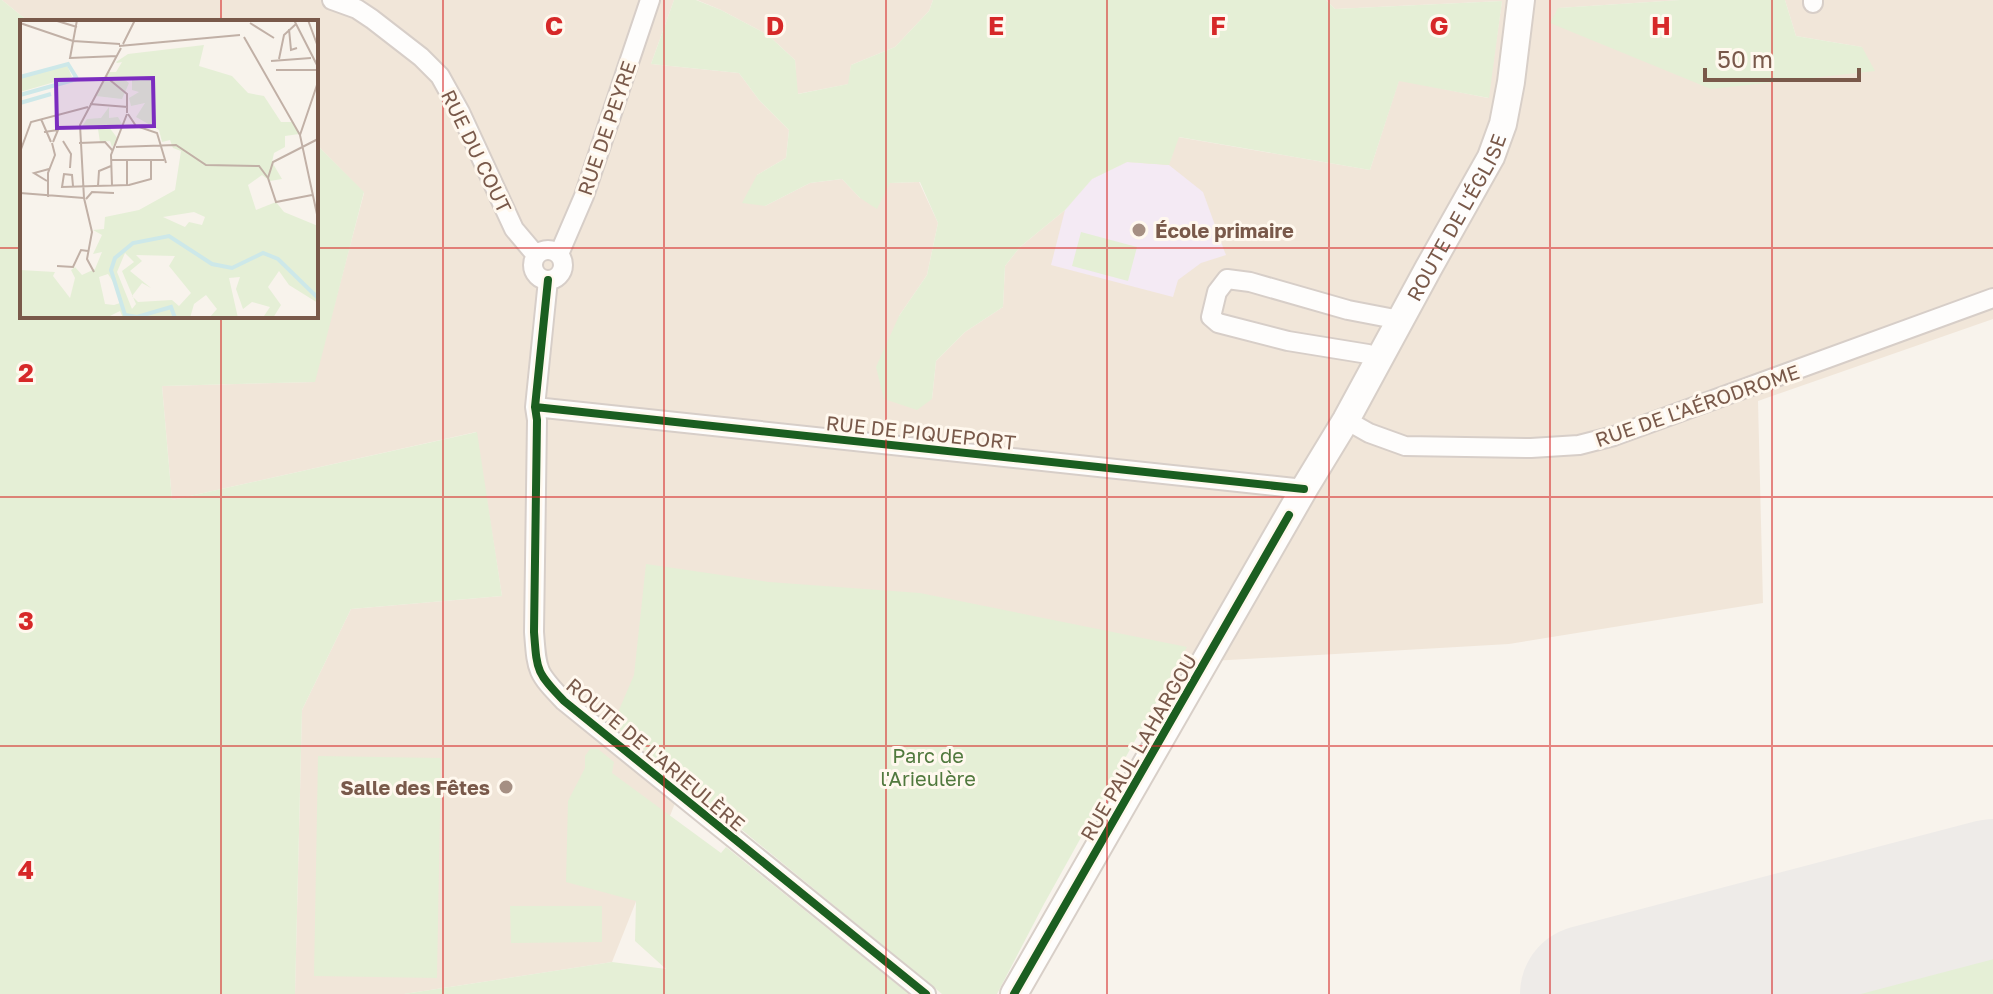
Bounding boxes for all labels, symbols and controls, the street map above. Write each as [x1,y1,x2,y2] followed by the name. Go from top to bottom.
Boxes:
[545,10,563,41] text: C
[766,10,784,41] text: D
[988,10,1004,41] text: E
[1210,10,1226,41] text: F
[1429,10,1449,41] text: G
[1651,10,1671,41] text: H
[20,20,318,318] inset map
[1705,32,1859,82] scale bar
[1717,44,1773,73] text: 50 m
[572,58,640,198] street label: RUE DE PEYRE
[437,85,517,217] street label: RUE DU COUT
[1401,130,1510,305] street label: ROUTE DE L'ÉGLISE
[1155,218,1294,242] place label: École primaire
[1130,221,1148,239] marker: École primaire
[18,357,34,388] text: 2
[1592,359,1802,451] street label: RUE DE L'AÉRODROME
[825,410,1017,454] street label: RUE DE PIQUEPORT
[18,605,34,636] text: 3
[1075,649,1201,845] street label: RUE PAUL LAHARGOU
[562,672,750,836] street label: ROUTE DE L'ARIEULÈRE
[880,743,976,790] park label: Parc de l'Arieulère
[340,775,490,799] place label: Salle des Fêtes
[497,778,515,796] marker: Salle des Fêtes
[18,854,34,885] text: 4

